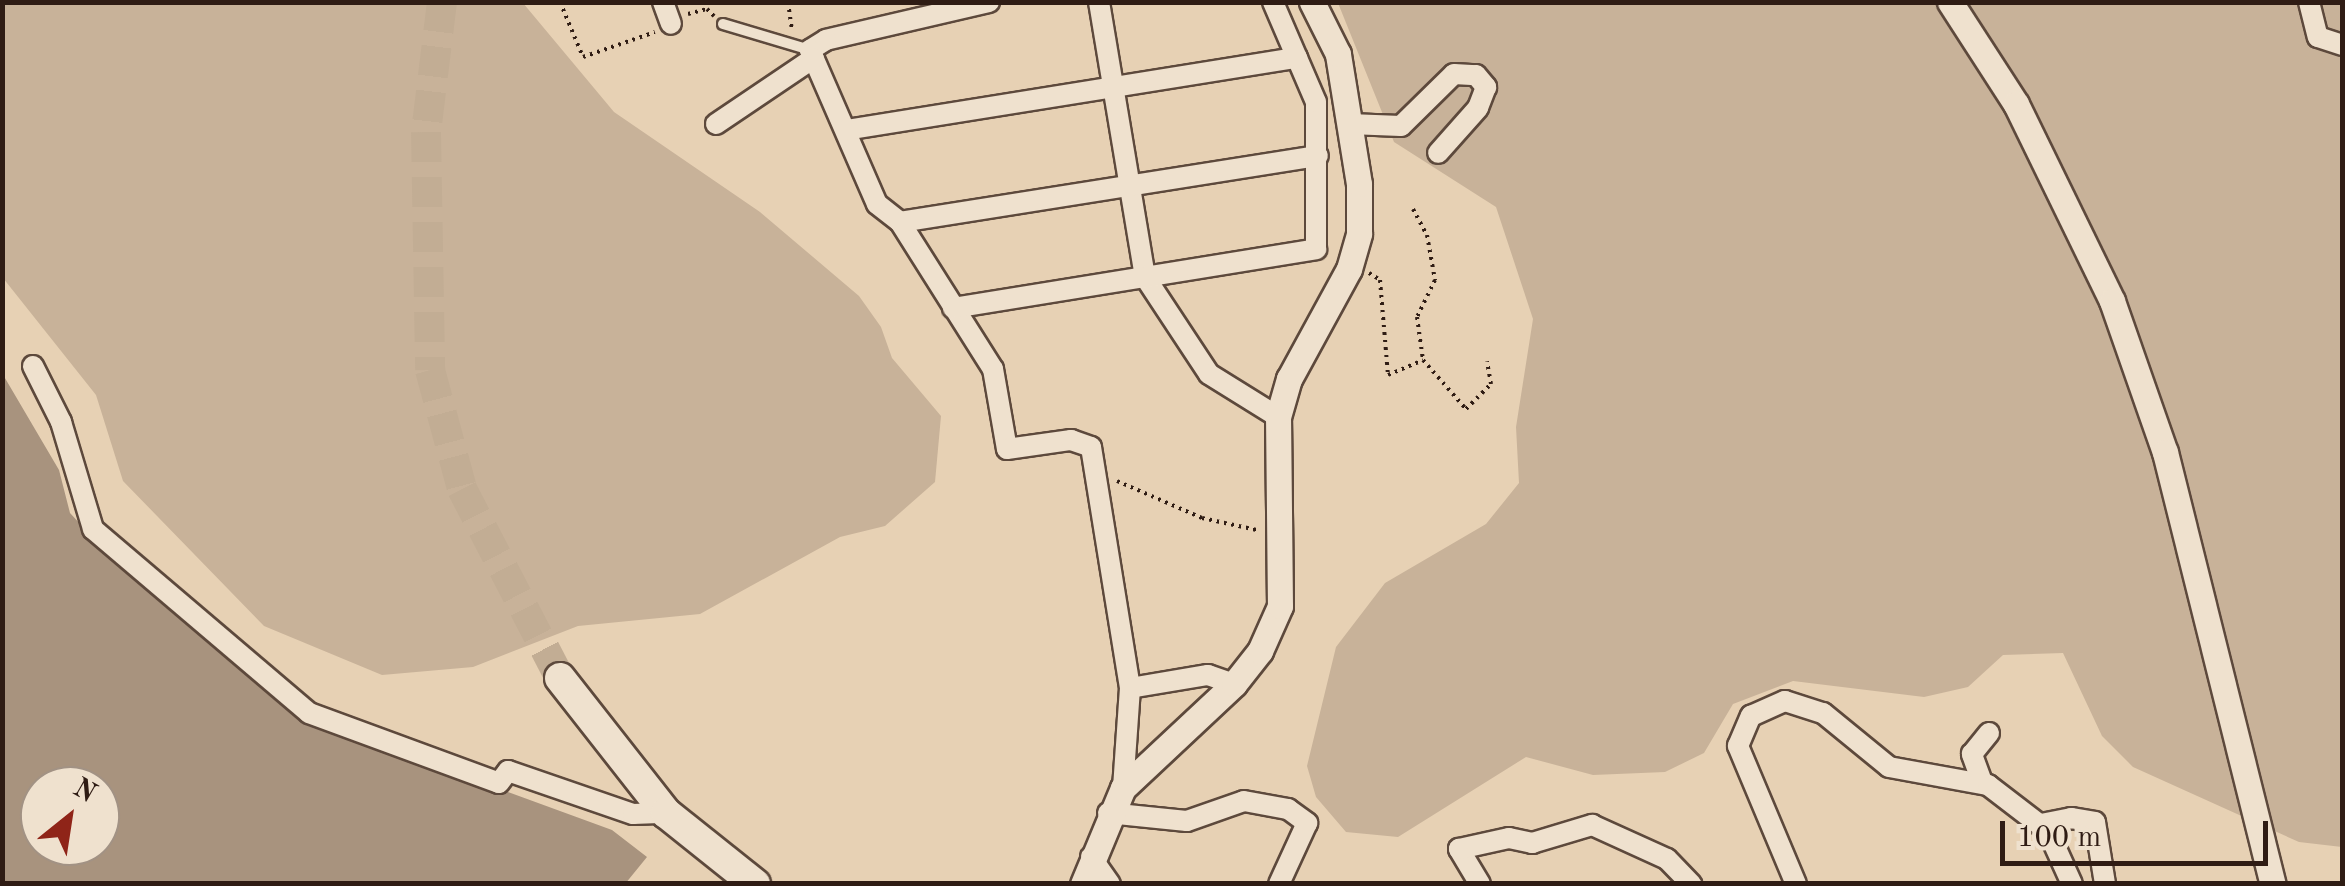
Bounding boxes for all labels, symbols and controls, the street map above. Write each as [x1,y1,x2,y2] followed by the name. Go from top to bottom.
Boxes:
[20,766,120,866] north arrow
[68,774,100,809] text: N
[2005,801,2272,863] scale bar
[2017,823,2101,853] text: 100 m

